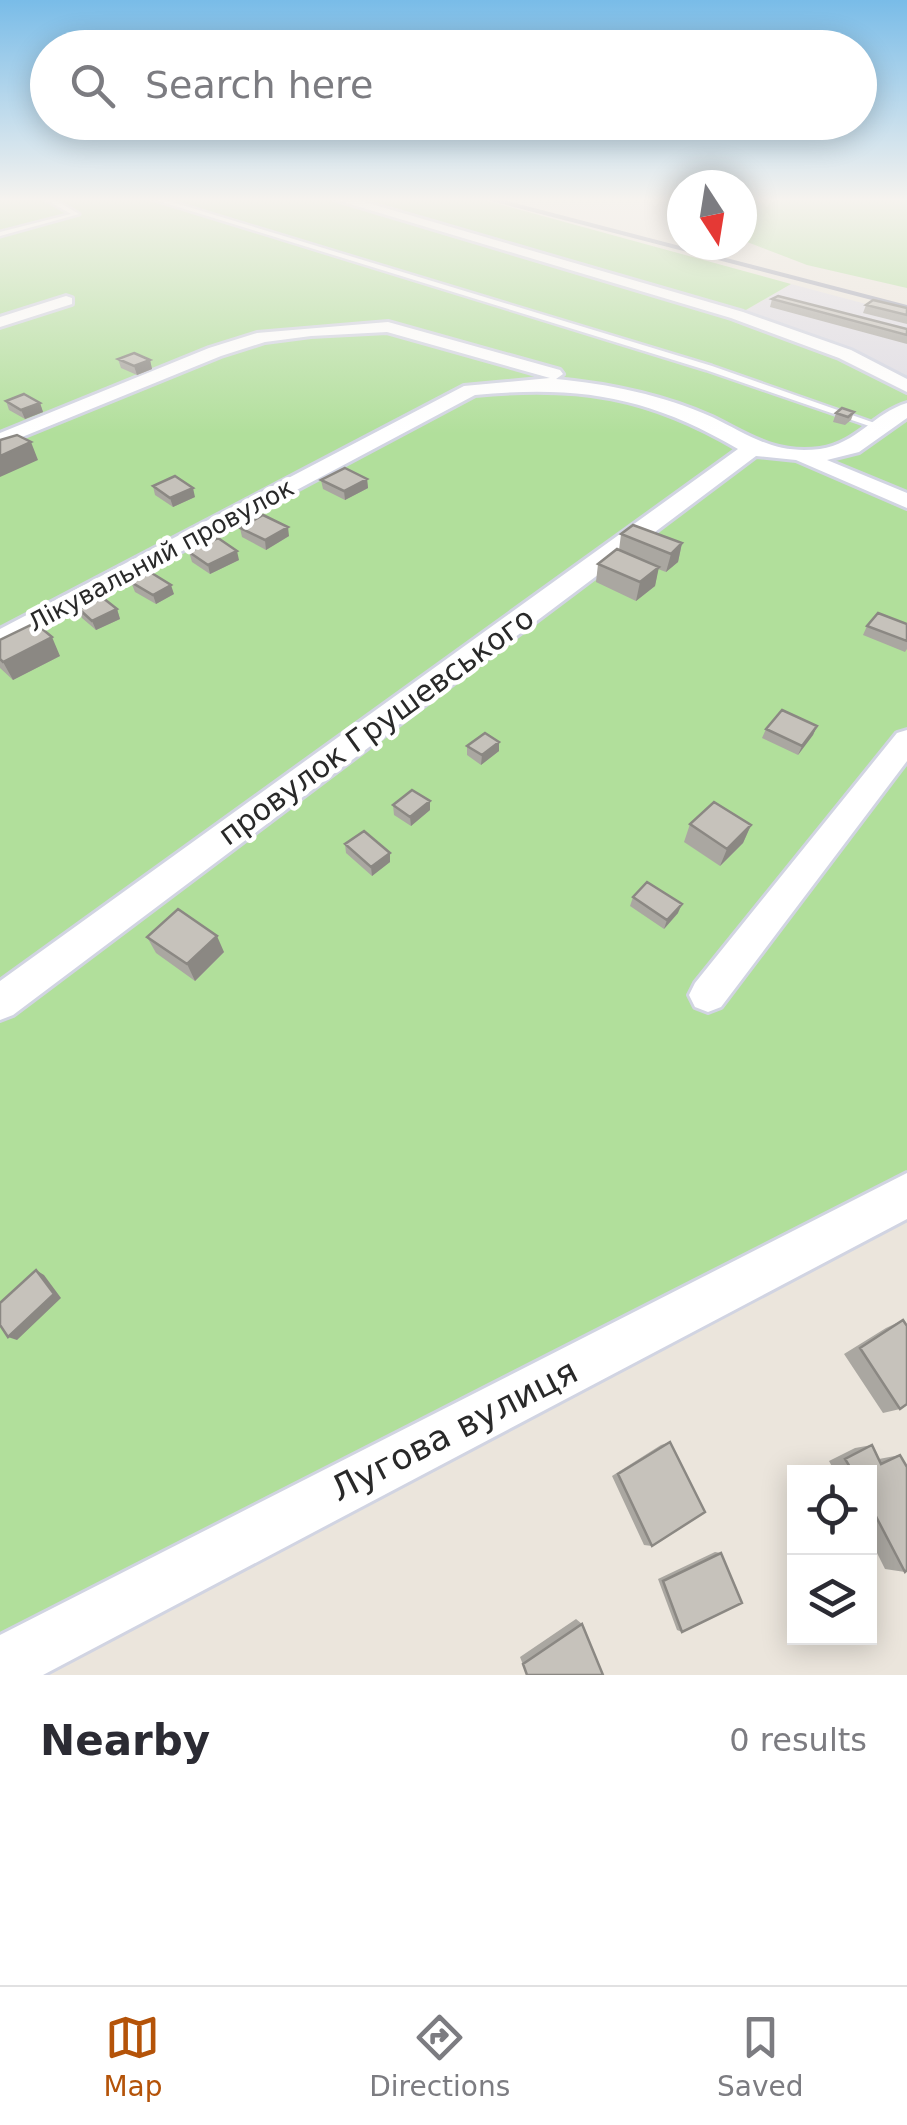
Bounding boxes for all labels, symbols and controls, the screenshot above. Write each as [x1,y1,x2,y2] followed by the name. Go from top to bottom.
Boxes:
[30,30,877,140] search box
[65,58,120,113] icon: search
[145,63,373,107] text: Search here
[667,170,757,260] north arrow
[23,473,299,637] street label: Лікувальний провулок
[212,600,540,852] street label: провулок Грушевського
[324,1351,584,1509] street label: Лугова вулиця
[787,1465,877,1645] map controls
[787,1465,877,1555] button: locate
[787,1555,877,1645] button: layers
[40,1716,210,1765] text: Nearby
[729,1721,867,1759] text: 0 results
[103,2010,162,2103] tab: Map
[369,2010,510,2103] tab: Directions
[717,2010,804,2103] tab: Saved

